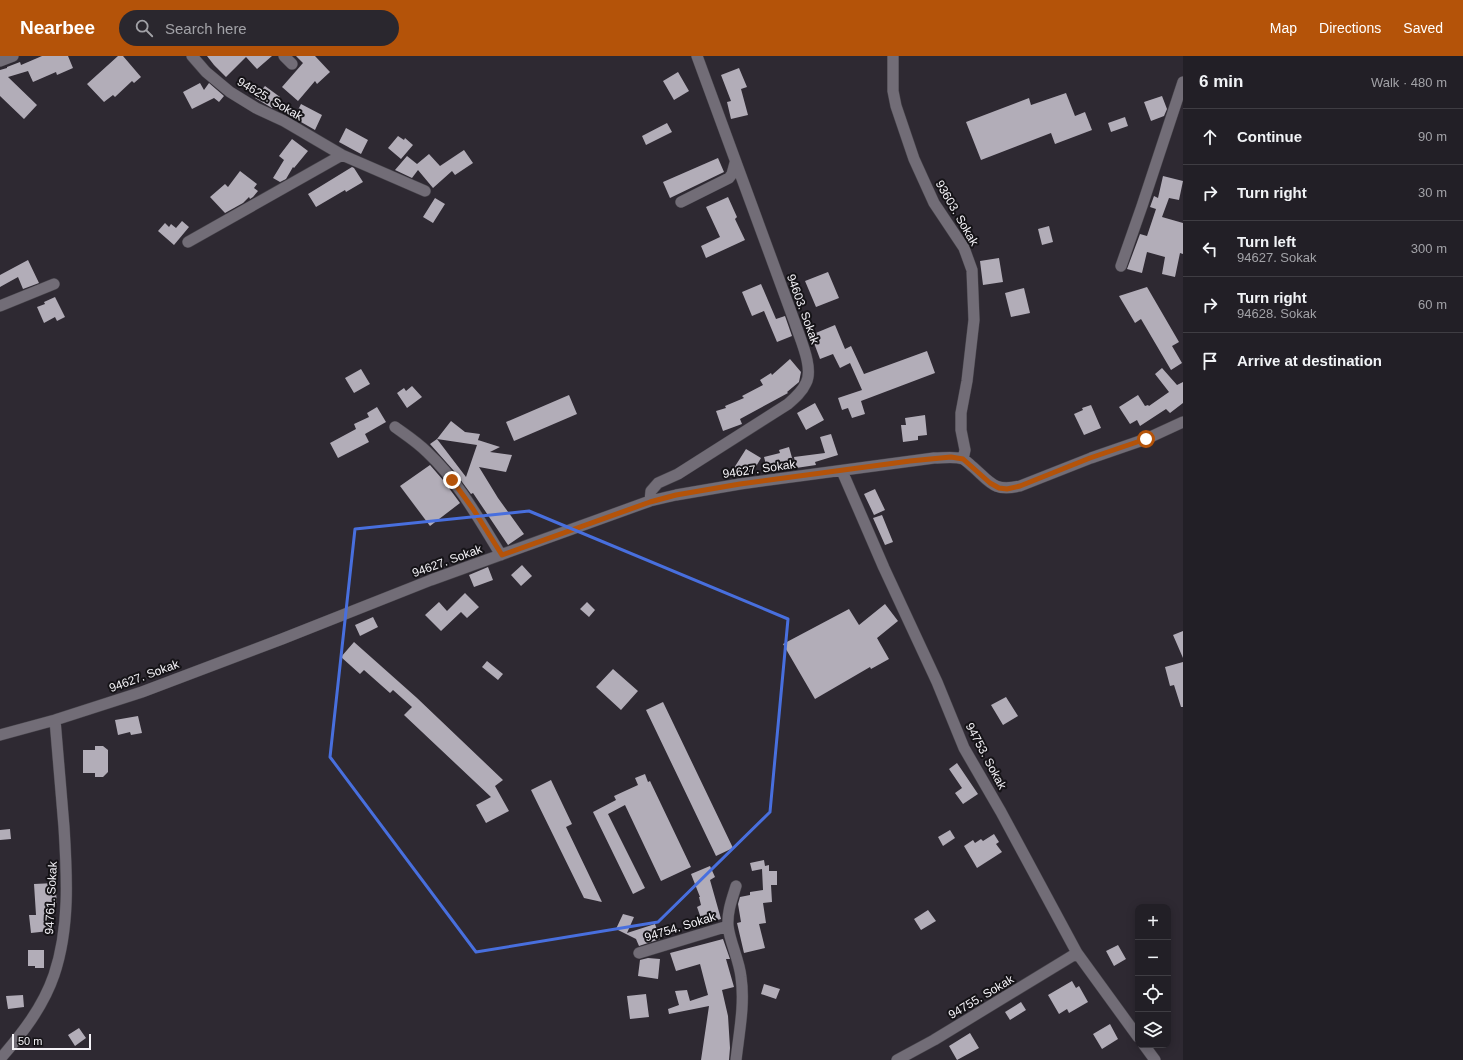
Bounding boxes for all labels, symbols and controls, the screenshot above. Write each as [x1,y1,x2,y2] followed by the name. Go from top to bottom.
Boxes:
[119,10,399,46] search box
[20,17,95,38] text: Nearbee
[133,17,155,39] icon: search
[165,20,247,37] text: Search here
[1270,20,1297,36] text: Map
[1319,20,1381,36] text: Directions
[1403,20,1443,36] text: Saved
[1199,72,1243,91] text: 6 min
[235,75,306,124] street label: 94625. Sokak
[1371,75,1447,90] text: Walk · 480 m
[1199,126,1221,148] icon: ahead
[1237,128,1302,145] text: Continue
[1418,129,1447,144] text: 90 m
[933,178,982,249] street label: 93603. Sokak
[1199,182,1221,204] icon: right
[1237,184,1307,201] text: Turn right
[1418,185,1447,200] text: 30 m
[1237,233,1296,250] text: Turn left
[1199,238,1221,260] icon: left
[1411,241,1447,256] text: 300 m
[1237,250,1317,265] text: 94627. Sokak
[784,272,822,347] street label: 94603. Sokak
[1237,289,1307,306] text: Turn right
[1199,294,1221,316] icon: right
[1418,297,1447,312] text: 60 m
[1237,306,1317,321] text: 94628. Sokak
[1199,350,1221,372] icon: arrive
[1237,352,1382,369] text: Arrive at destination
[1137,430,1155,448] route start
[722,457,797,481] street label: 94627. Sokak
[443,471,461,489] route end
[410,542,485,580] street label: 94627. Sokak
[107,657,182,695] street label: 94627. Sokak
[963,720,1010,793] street label: 94753. Sokak
[42,860,60,935] street label: 94761. Sokak
[1135,904,1171,1048] map controls
[1135,904,1171,940] button: +
[643,909,718,944] street label: 94754. Sokak
[1135,940,1171,976] button: −
[946,972,1017,1022] street label: 94755. Sokak
[1135,976,1171,1012] button: locate
[1135,1012,1171,1048] button: layers
[12,1032,91,1051] scale bar
[18,1035,42,1047] text: 50 m

